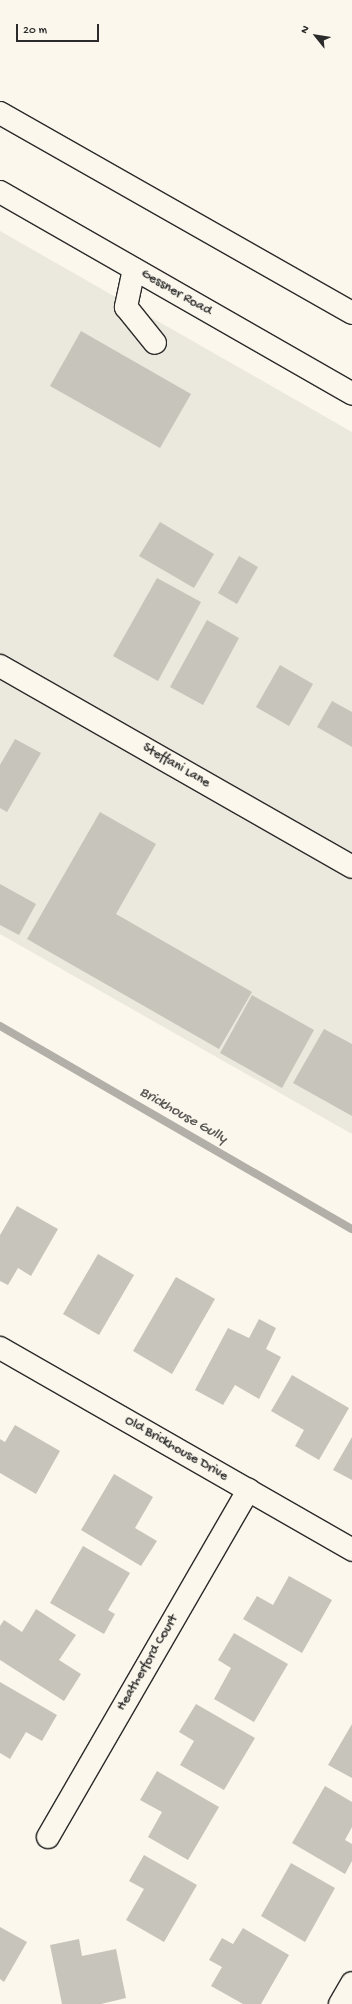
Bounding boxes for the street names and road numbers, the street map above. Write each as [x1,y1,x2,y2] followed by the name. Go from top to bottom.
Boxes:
[138,266,214,320] street label: Gessner Road
[139,740,213,792] street label: Steffani Lane
[121,1413,231,1485] street label: Old Brickhouse Drive
[114,1612,182,1714] street label: Heatherford Court

